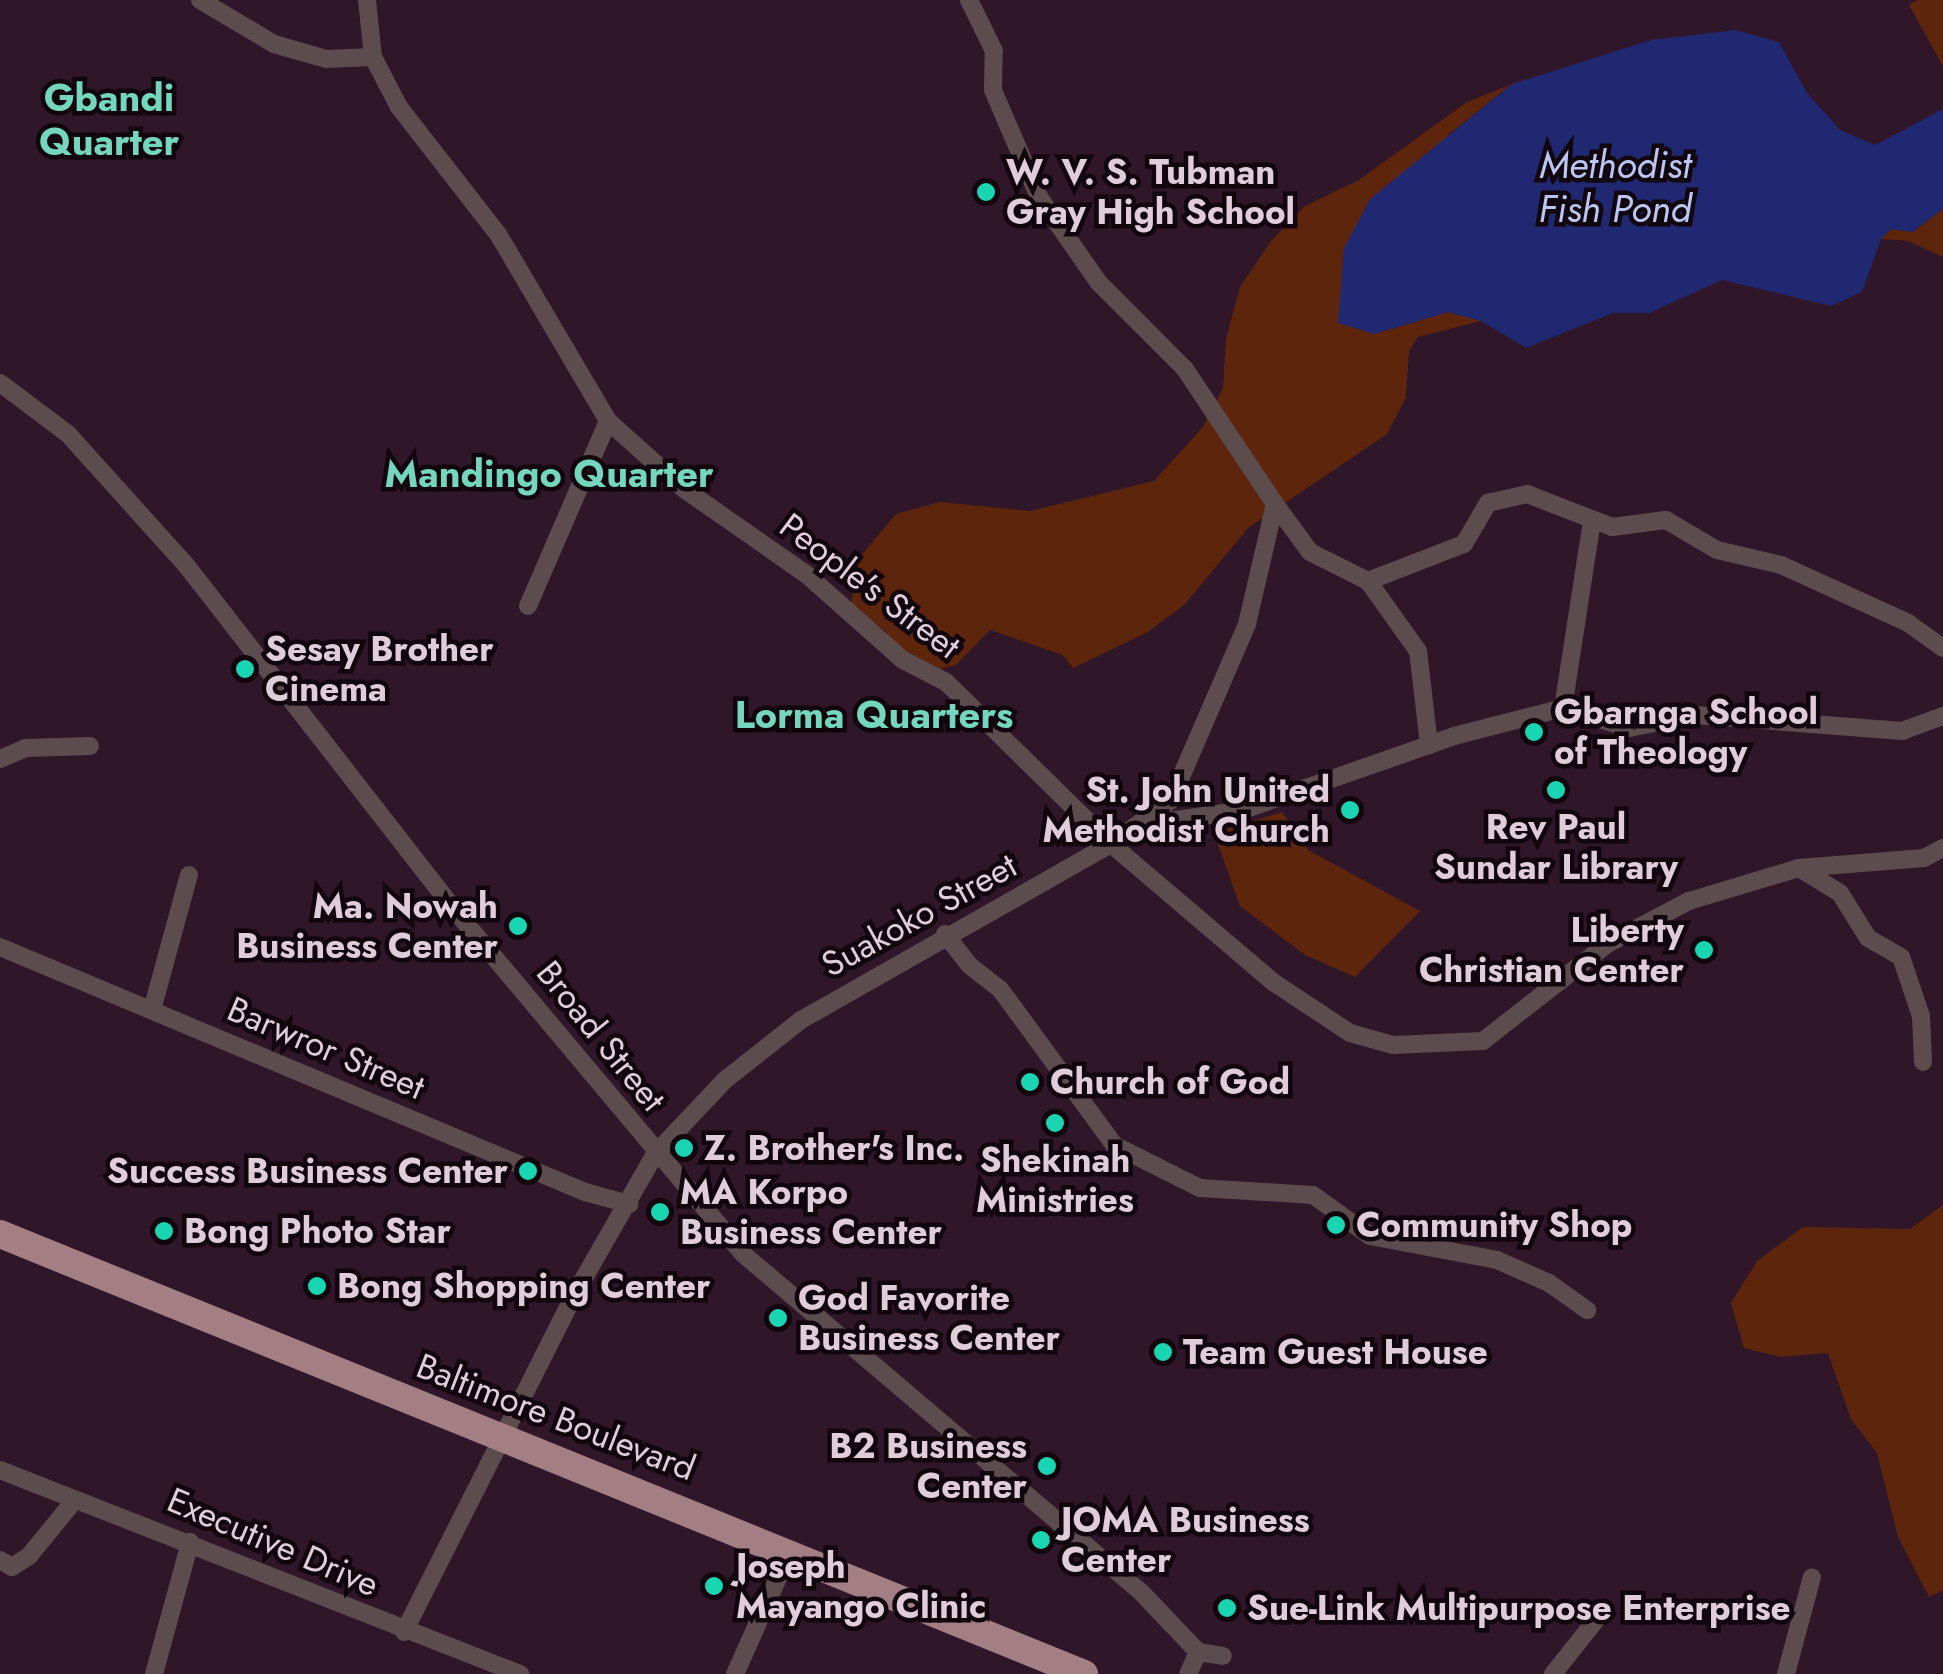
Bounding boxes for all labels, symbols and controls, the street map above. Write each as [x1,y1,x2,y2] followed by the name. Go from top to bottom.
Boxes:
[39,75,179,164] district label: Gbandi Quarter
[1538,142,1692,232] water label: Methodist Fish Pond
[1006,151,1295,233] place label: W. V. S. Tubman Gray High School
[975,181,997,203] marker: W. V. S. Tubman Gray High School
[384,451,714,497] district label: Mandingo Quarter
[772,505,968,667] street label: People's Street
[265,628,494,710] place label: Sesay Brother Cinema
[234,658,256,680] marker: Sesay Brother Cinema
[1554,691,1818,773] place label: Gbarnga School of Theology
[735,692,1013,738] district label: Lorma Quarters
[1523,721,1545,743] marker: Gbarnga School of Theology
[1043,769,1330,851] place label: St. John United Methodist Church
[1545,779,1567,801] marker: Rev Paul Sundar Library
[1339,799,1361,821] marker: St. John United Methodist Church
[1434,806,1678,888] place label: Rev Paul Sundar Library
[814,844,1024,986] street label: Suakoko Street
[236,885,498,967] place label: Ma. Nowah Business Center
[1419,909,1684,991] place label: Liberty Christian Center
[507,915,529,937] marker: Ma. Nowah Business Center
[1693,939,1715,961] marker: Liberty Christian Center
[528,952,674,1120] street label: Broad Street
[221,988,431,1108] street label: Barwror Street
[1050,1061,1290,1103] place label: Church of God
[1019,1071,1041,1093] marker: Church of God
[1044,1112,1066,1134] marker: Shekinah Ministries
[704,1127,964,1169] place label: Z. Brother's Inc.
[673,1137,695,1159] marker: Z. Brother's Inc.
[976,1139,1134,1221] place label: Shekinah Ministries
[107,1150,508,1192] place label: Success Business Center
[517,1160,539,1182] marker: Success Business Center
[680,1171,942,1253] place label: MA Korpo Business Center
[649,1201,671,1223] marker: MA Korpo Business Center
[1356,1204,1632,1246] place label: Community Shop
[184,1210,451,1252] place label: Bong Photo Star
[1325,1214,1347,1236] marker: Community Shop
[153,1220,175,1242] marker: Bong Photo Star
[337,1265,710,1307] place label: Bong Shopping Center
[306,1275,328,1297] marker: Bong Shopping Center
[798,1277,1060,1359] place label: God Favorite Business Center
[767,1307,789,1329] marker: God Favorite Business Center
[1183,1331,1488,1373] place label: Team Guest House
[1152,1341,1174,1363] marker: Team Guest House
[411,1345,701,1489] street label: Baltimore Boulevard
[829,1425,1027,1507] place label: B2 Business Center
[1036,1455,1058,1477] marker: B2 Business Center
[161,1479,385,1605] street label: Executive Drive
[1061,1499,1310,1581] place label: JOMA Business Center
[1030,1529,1052,1551] marker: JOMA Business Center
[736,1545,986,1627] place label: Joseph Mayango Clinic
[701,1573,727,1599] marker: Joseph Mayango Clinic
[1247,1587,1791,1629] place label: Sue-Link Multipurpose Enterprise
[1216,1597,1238,1619] marker: Sue-Link Multipurpose Enterprise

